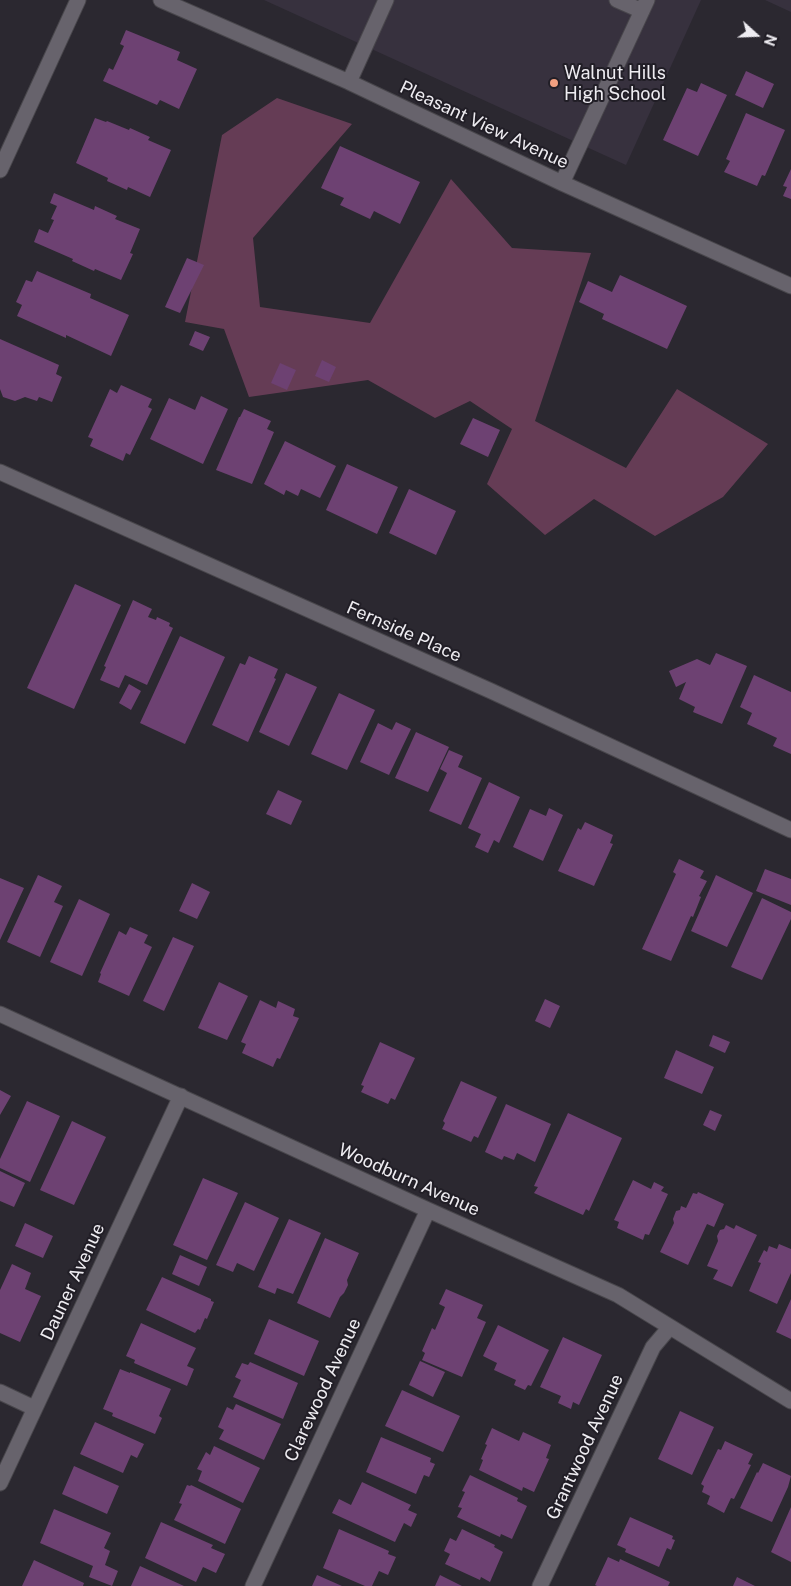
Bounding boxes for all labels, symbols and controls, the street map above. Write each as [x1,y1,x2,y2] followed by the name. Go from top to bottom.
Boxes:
[731,10,781,60] north arrow
[761,32,779,48] text: N
[564,62,666,104] place label: Walnut Hills High School
[396,76,572,174] street label: Pleasant View Avenue
[548,77,560,89] marker: Walnut Hills High School
[343,597,465,667] street label: Fernside Place
[335,1139,483,1221] street label: Woodburn Avenue
[36,1220,110,1344] street label: Dauner Avenue
[280,1315,366,1465] street label: Clarewood Avenue
[542,1371,628,1523] street label: Grantwood Avenue

